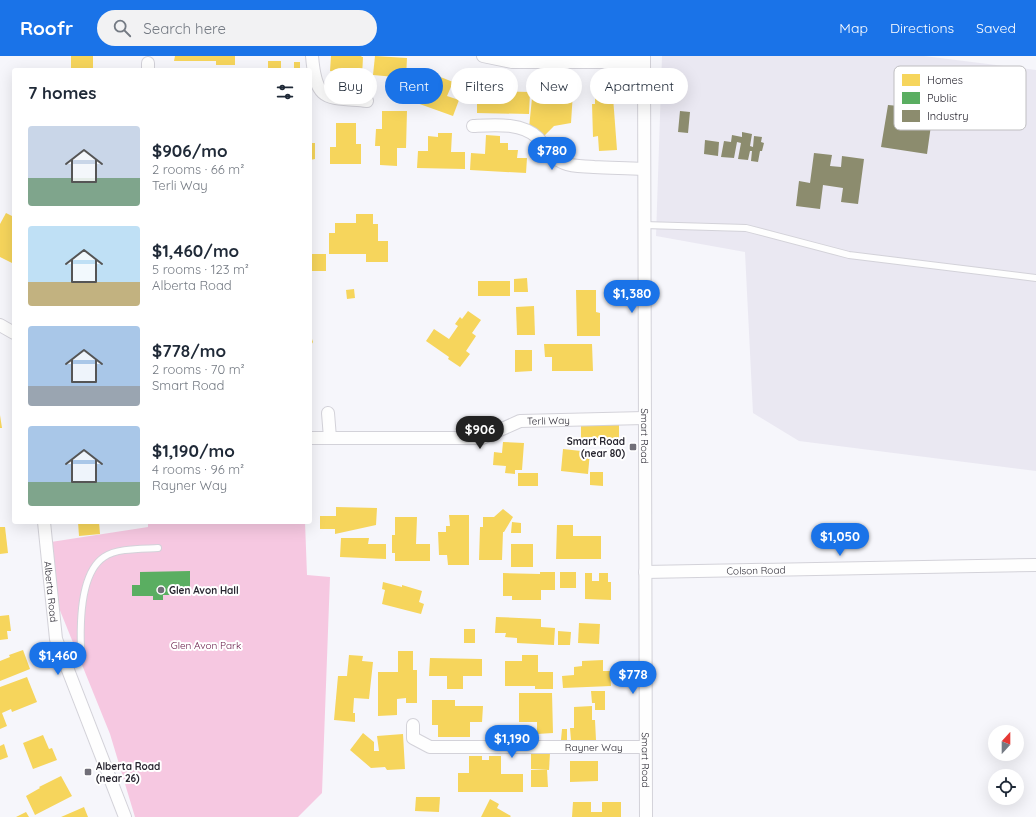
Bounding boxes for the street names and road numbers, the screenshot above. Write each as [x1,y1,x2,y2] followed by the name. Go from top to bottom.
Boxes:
[638,408,651,464] street label: Smart Road
[527,414,570,428] street label: Terli Way
[41,560,60,623] street label: Alberta Road
[726,563,786,578] street label: Colson Road
[639,732,652,788] street label: Smart Road
[565,741,623,754] street label: Rayner Way

